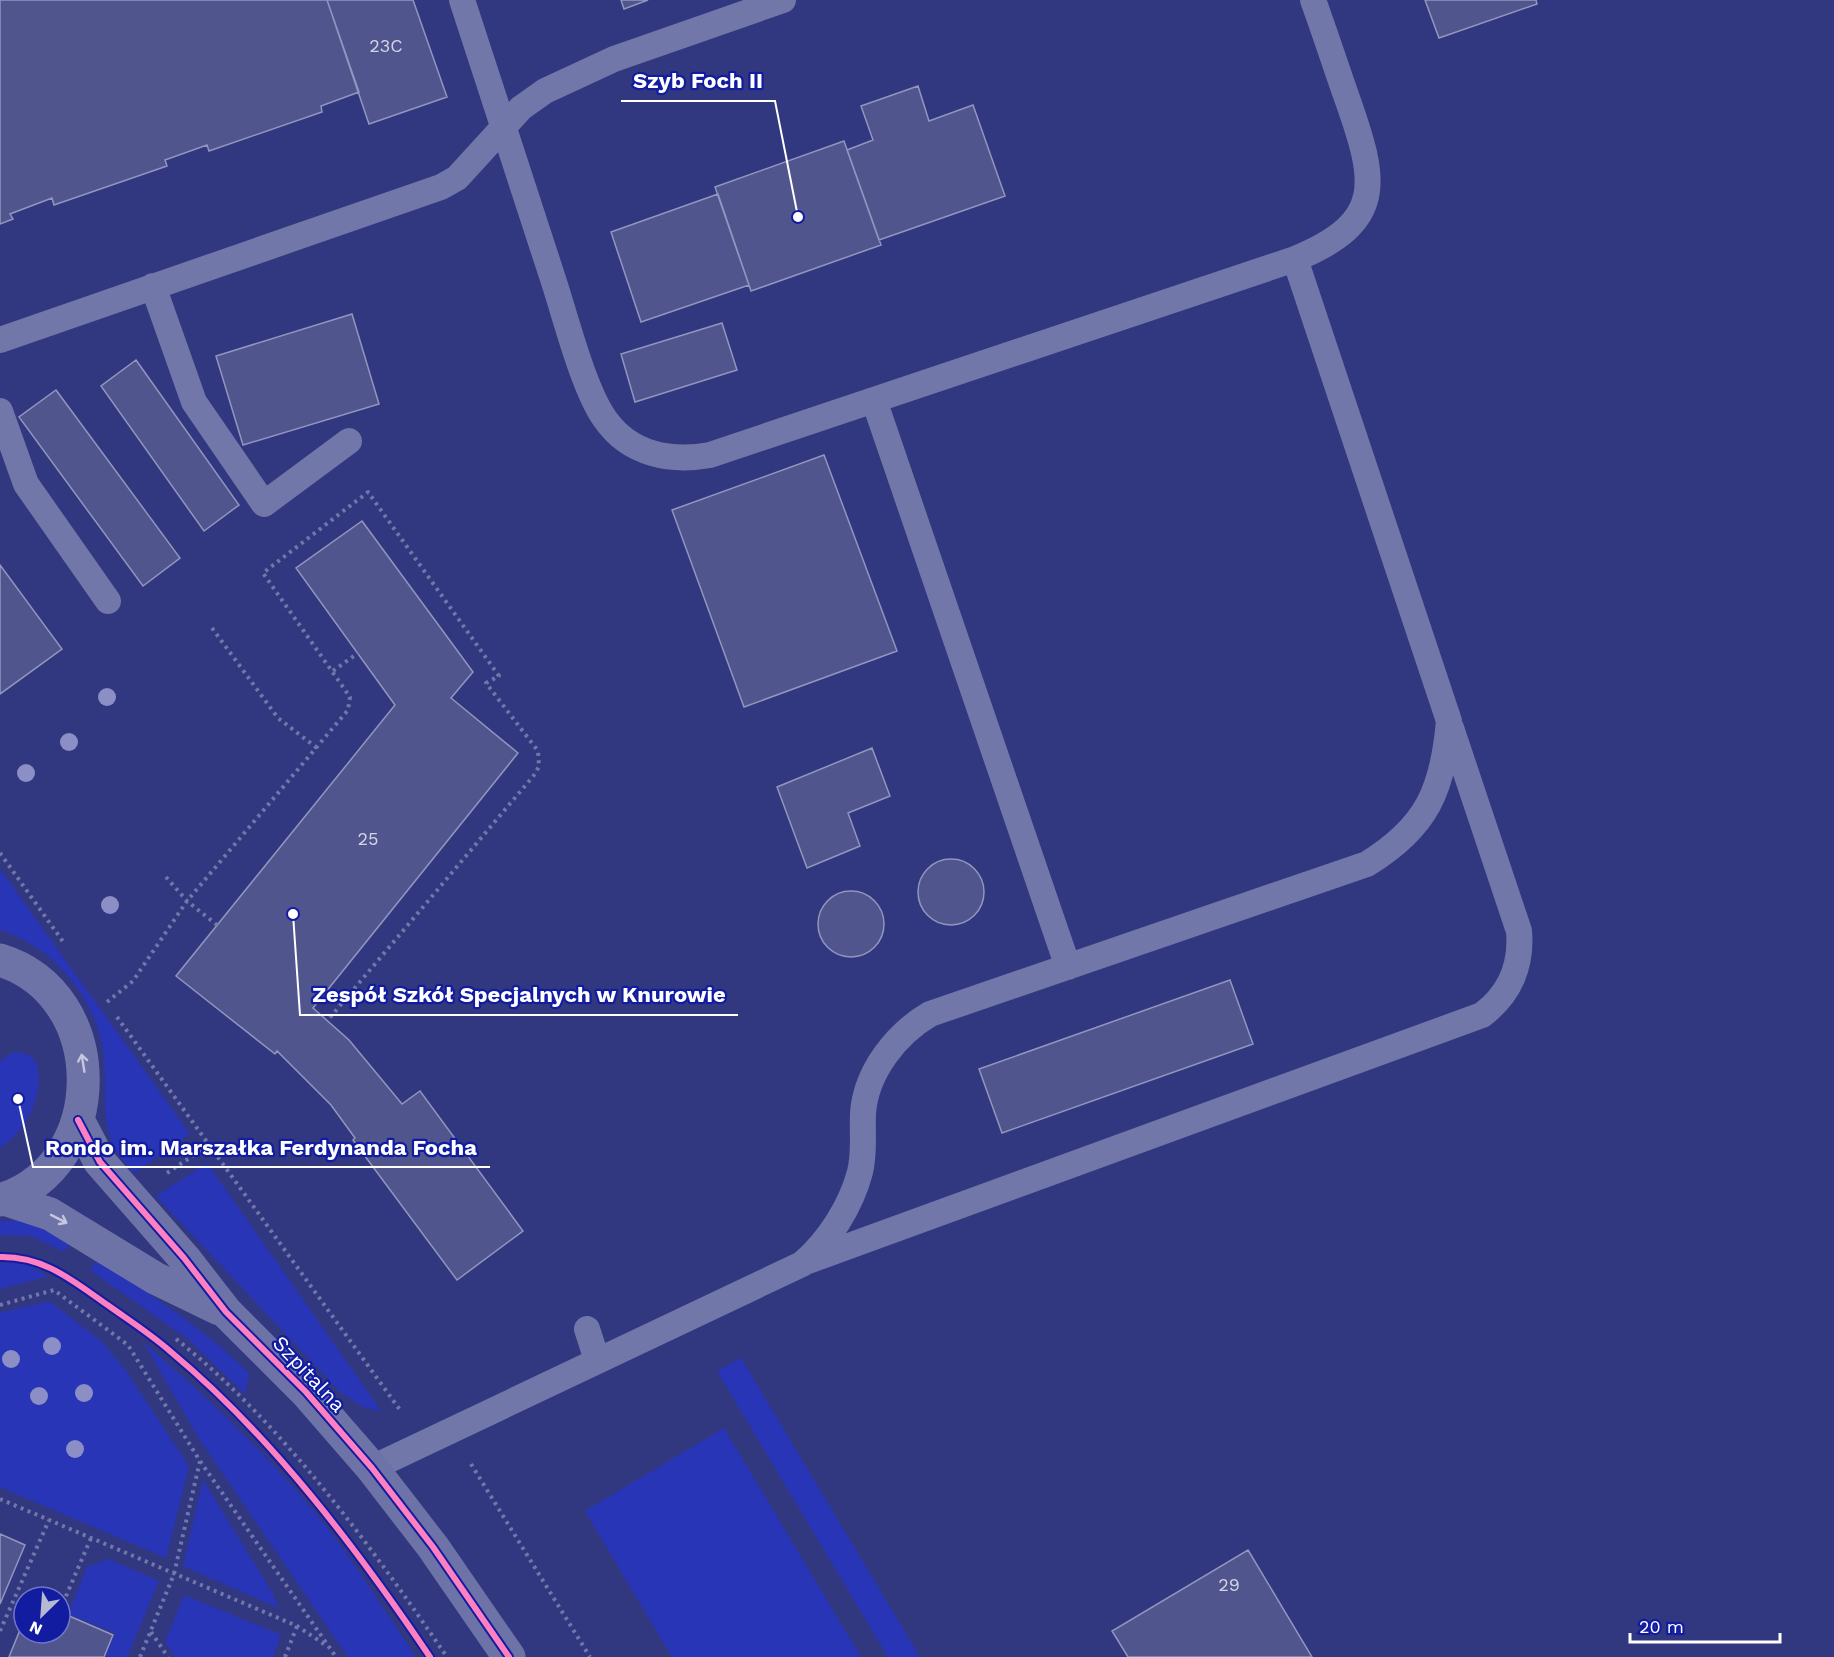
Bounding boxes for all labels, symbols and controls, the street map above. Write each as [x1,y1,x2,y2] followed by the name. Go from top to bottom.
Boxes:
[369,35,403,56] house number: 23C
[621,61,775,101] callout: Szyb Foch II
[633,68,763,93] text: Szyb Foch II
[358,828,378,849] house number: 25
[300,975,738,1015] callout: Zespół Szkół Specjalnych w Knurowie
[312,982,726,1007] text: Zespół Szkół Specjalnych w Knurowie
[77,1053,88,1073] one-way arrow
[33,1127,490,1167] callout: Rondo im. Marszałka Ferdynanda Focha
[45,1135,477,1160] text: Rondo im. Marszałka Ferdynanda Focha
[50,1214,68,1225] one-way arrow
[268,1330,351,1417] street label: Szpitalna
[1218,1574,1240,1595] house number: 29
[12,1585,72,1645] north arrow
[1630,1606,1780,1644] scale bar
[1639,1616,1684,1637] text: 20 m
[26,1617,45,1639] text: N

